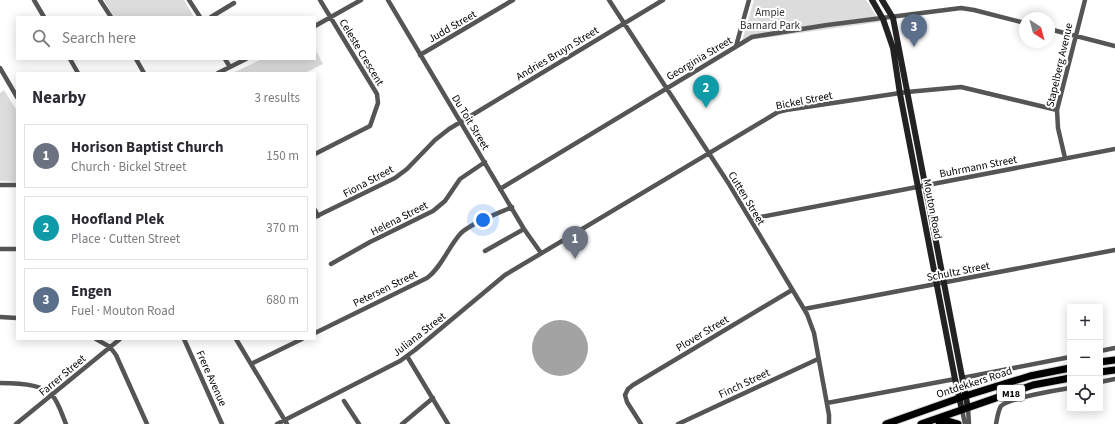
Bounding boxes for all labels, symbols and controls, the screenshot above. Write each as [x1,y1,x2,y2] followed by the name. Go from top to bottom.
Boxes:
[740,5,801,33] park label: Ampie Barnard Park
[425,6,479,46] street label: Judd Street
[1019,12,1055,48] north arrow
[901,14,927,47] pin: 3
[16,16,316,60] search box
[336,16,388,89] street label: Celeste Crescent
[1043,21,1077,109] street label: Stapelberg Avenue
[513,23,602,84] street label: Andries Bruyn Street
[30,27,52,49] icon: search
[62,28,136,49] text: Search here
[664,33,735,84] street label: Georginia Street
[693,75,719,108] pin: 2
[32,86,86,110] text: Nearby
[774,88,834,113] street label: Bickel Street
[255,89,300,107] text: 3 results
[448,92,493,153] street label: Du Toit Street
[71,137,223,158] text: Horison Baptist Church
[43,147,49,165] text: 1
[266,147,299,165] text: 150 m
[938,152,1018,181] street label: Buhrmann Street
[71,158,186,176] text: Church · Bickel Street
[340,162,396,201] street label: Fiona Street
[725,168,769,228] street label: Cutten Street
[919,178,946,241] street label: Mouton Road
[368,198,431,239] street label: Helena Street
[71,209,164,230] text: Hoofland Plek
[473,210,493,230] your location
[43,219,49,237] text: 2
[266,219,299,237] text: 370 m
[562,226,588,259] pin: 1
[71,230,180,248] text: Place · Cutten Street
[925,258,991,285] street label: Schultz Street
[350,266,420,311] street label: Petersen Street
[71,281,112,302] text: Engen
[43,291,49,309] text: 3
[266,291,299,309] text: 680 m
[71,302,175,320] text: Fuel · Mouton Road
[1067,304,1103,412] map controls
[1067,304,1103,340] button: +
[390,309,449,360] street label: Juliana Street
[673,312,732,355] street label: Plover Street
[1067,340,1103,376] button: −
[193,348,231,409] street label: Frere Avenue
[36,351,89,400] street label: Farrer Street
[934,363,1014,402] street label: Ontdekkers Road
[716,365,773,402] street label: Finch Street
[1067,376,1103,412] button: locate
[997,385,1025,401] road number: M18

